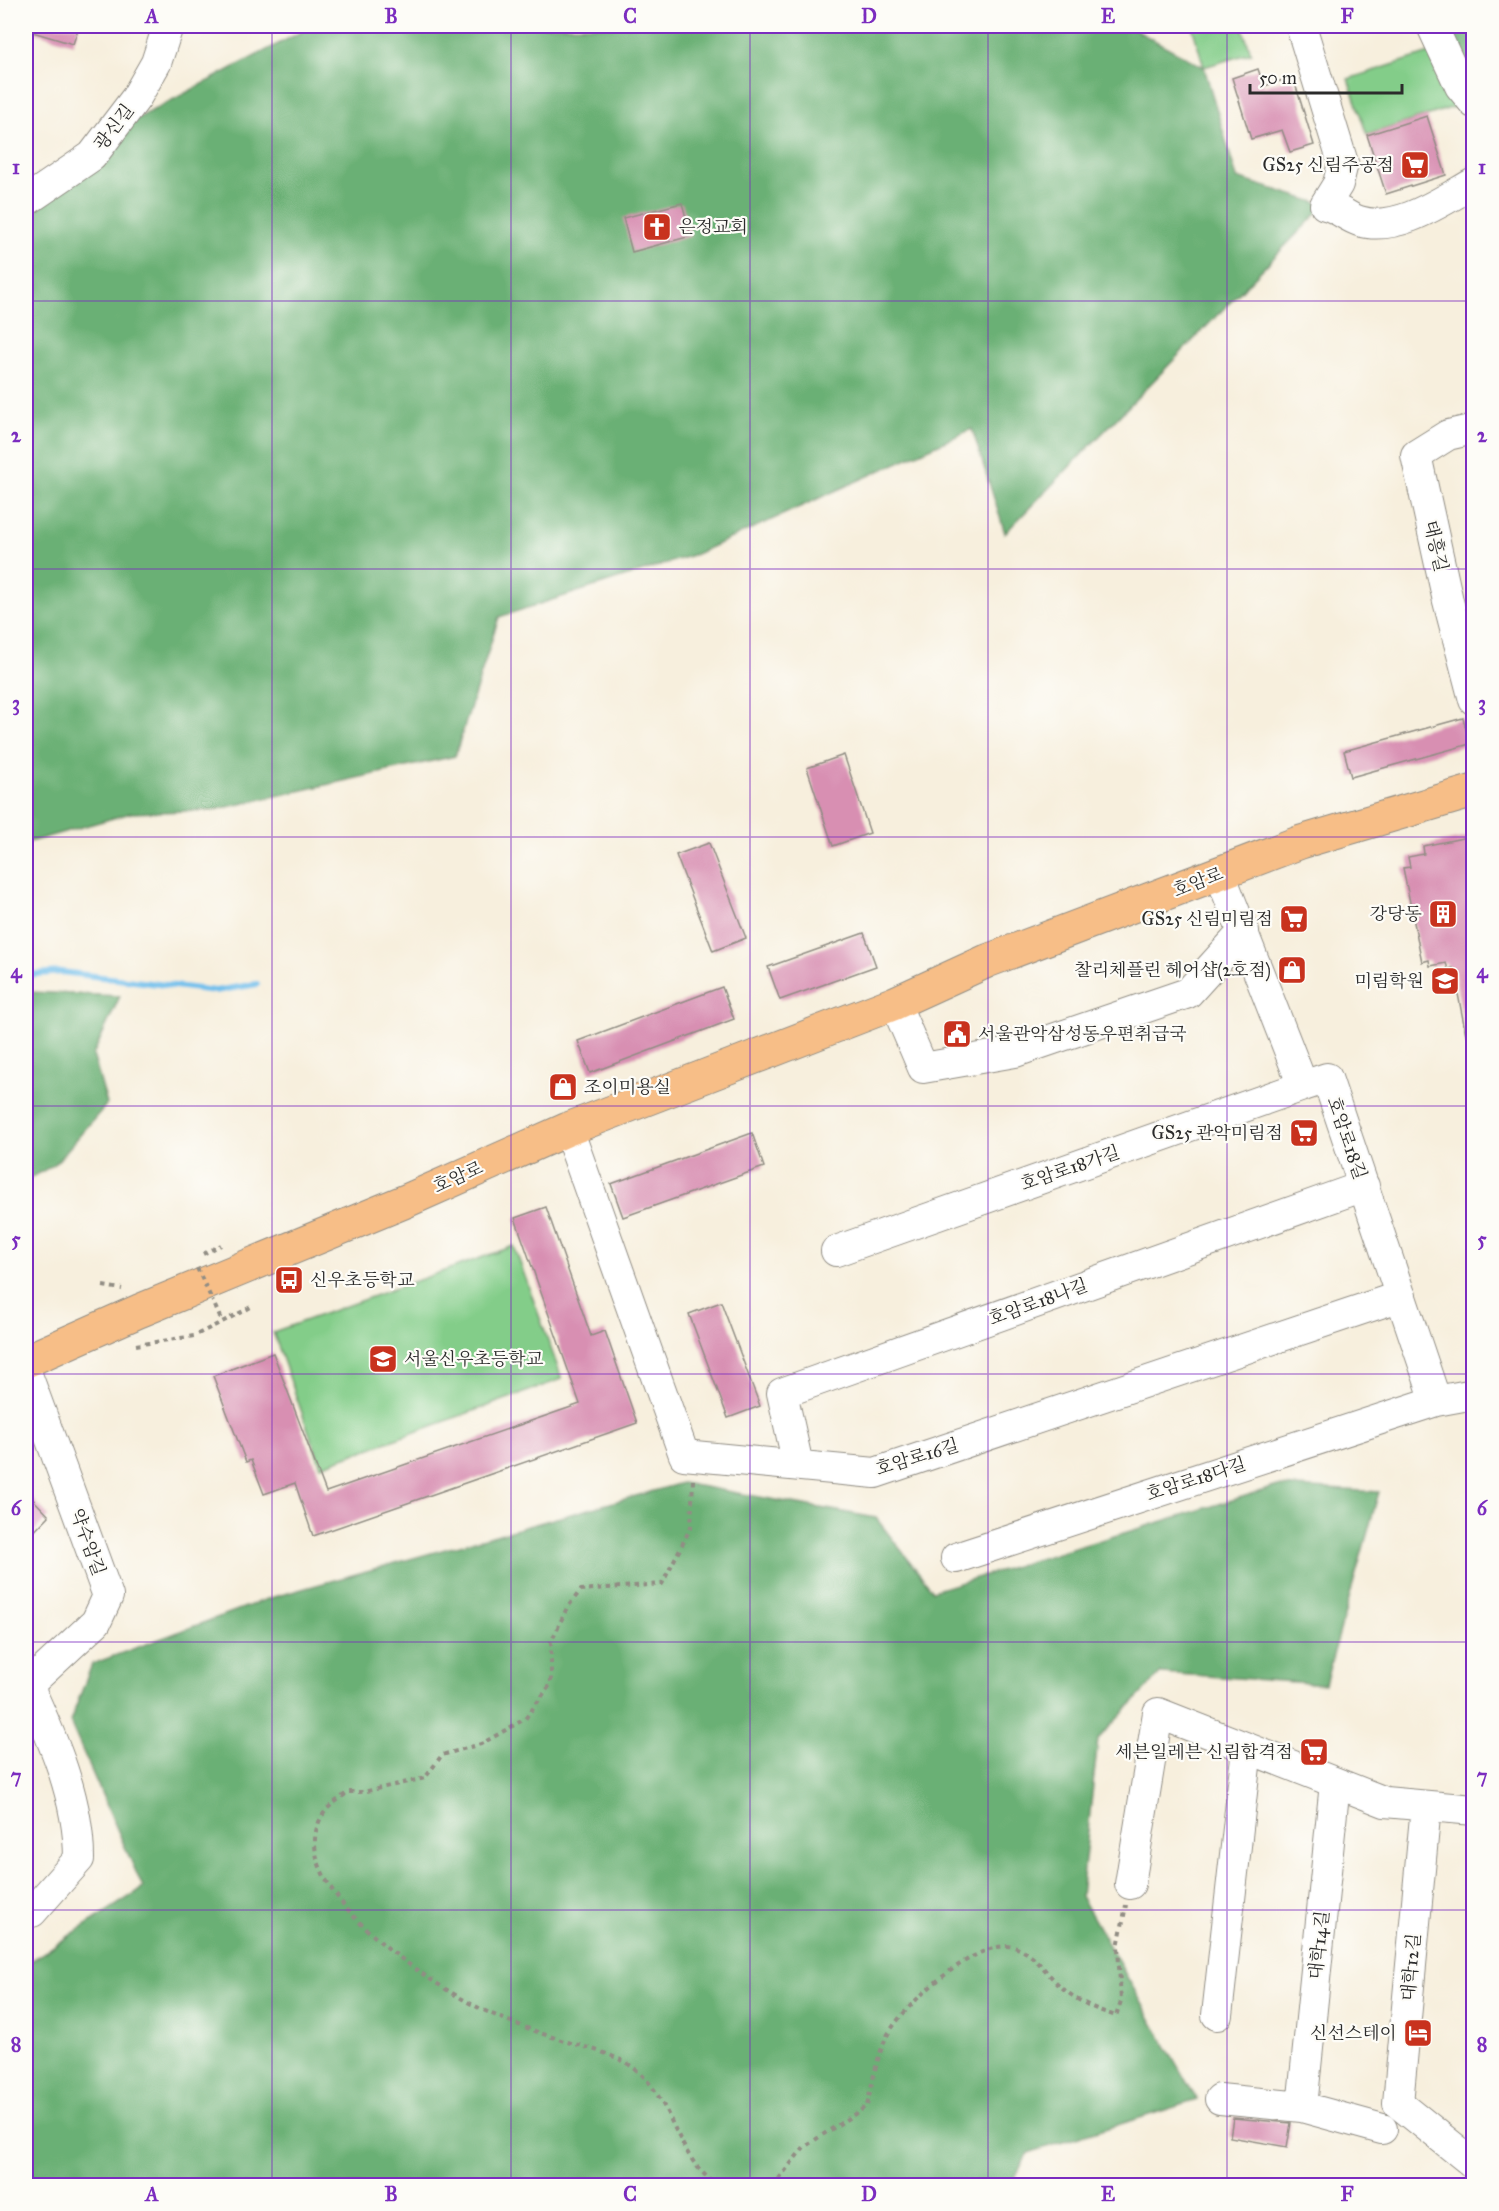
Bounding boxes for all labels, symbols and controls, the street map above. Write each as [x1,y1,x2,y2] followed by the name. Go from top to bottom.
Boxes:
[143,4,159,28] text: A
[384,4,398,28] text: B
[623,4,637,28] text: C
[861,4,877,28] text: D
[1101,4,1116,28] text: E
[1340,4,1354,28] text: F
[1250,57,1402,95] scale bar
[1259,67,1297,89] text: 50 m
[90,100,138,154] street label: 광신길
[1399,149,1431,181] supermarket icon: GS25 신림주공점
[1263,154,1394,176] place label: GS25 신림주공점
[12,155,20,179] text: 1
[1478,155,1486,179] text: 1
[641,211,673,243] church icon: 은정교회
[678,216,748,238] place label: 은정교회
[11,423,22,447] text: 2
[1477,423,1488,447] text: 2
[1419,518,1453,574] street label: 태흥길
[12,691,20,716] text: 3
[1478,691,1486,716] text: 3
[1170,862,1226,902] street label: 호암로
[1427,898,1459,930] building icon: 강당동
[1278,903,1310,935] supermarket icon: GS25 신림미림점
[1370,903,1422,925] place label: 강당동
[1142,908,1273,930] place label: GS25 신림미림점
[1276,954,1308,986] shop icon: 찰리체플린 헤어샵(2호점)
[10,959,22,984] text: 4
[1074,959,1271,982] place label: 찰리체플린 헤어샵(2호점)
[1476,959,1488,984] text: 4
[1429,965,1461,997] school or university icon: 미림학원
[1354,970,1424,992] place label: 미림학원
[941,1018,973,1050] public building icon: 서울관악삼성동우편취급국
[978,1023,1187,1045] place label: 서울관악삼성동우편취급국
[547,1071,579,1103] shop icon: 조이미용실
[584,1076,671,1098] place label: 조이미용실
[1323,1094,1371,1182] street label: 호암로18길
[1288,1117,1320,1149] supermarket icon: GS25 관악미림점
[1152,1122,1283,1144] place label: GS25 관악미림점
[1017,1141,1123,1195] street label: 호암로18가길
[430,1156,486,1198] street label: 호암로
[11,1227,21,1251] text: 5
[1477,1227,1487,1251] text: 5
[273,1264,305,1296] bus stop icon: 신우초등학교
[310,1269,415,1291] place label: 신우초등학교
[986,1274,1090,1330] street label: 호암로18나길
[367,1343,399,1375] school or university icon: 서울신우초등학교
[404,1348,544,1370] place label: 서울신우초등학교
[873,1434,961,1480] street label: 호암로16길
[1143,1453,1249,1505] street label: 호암로18다길
[11,1496,23,1520] text: 6
[1477,1496,1489,1520] text: 6
[66,1506,110,1578] street label: 약수암길
[1298,1736,1330,1768] supermarket icon: 세븐일레븐 신림합격점
[1115,1741,1293,1763] place label: 세븐일레븐 신림합격점
[11,1764,22,1788] text: 7
[1477,1764,1488,1788] text: 7
[1304,1909,1334,1981] street label: 대학14길
[1397,1932,1425,2002] street label: 대학12길
[1402,2017,1434,2049] hotel icon: 신선스테이
[1310,2022,1397,2044] place label: 신선스테이
[11,2032,21,2056] text: 8
[1477,2032,1487,2056] text: 8
[143,2182,159,2206] text: A
[384,2182,398,2206] text: B
[623,2182,637,2206] text: C
[861,2182,877,2206] text: D
[1101,2182,1116,2206] text: E
[1340,2182,1354,2206] text: F

